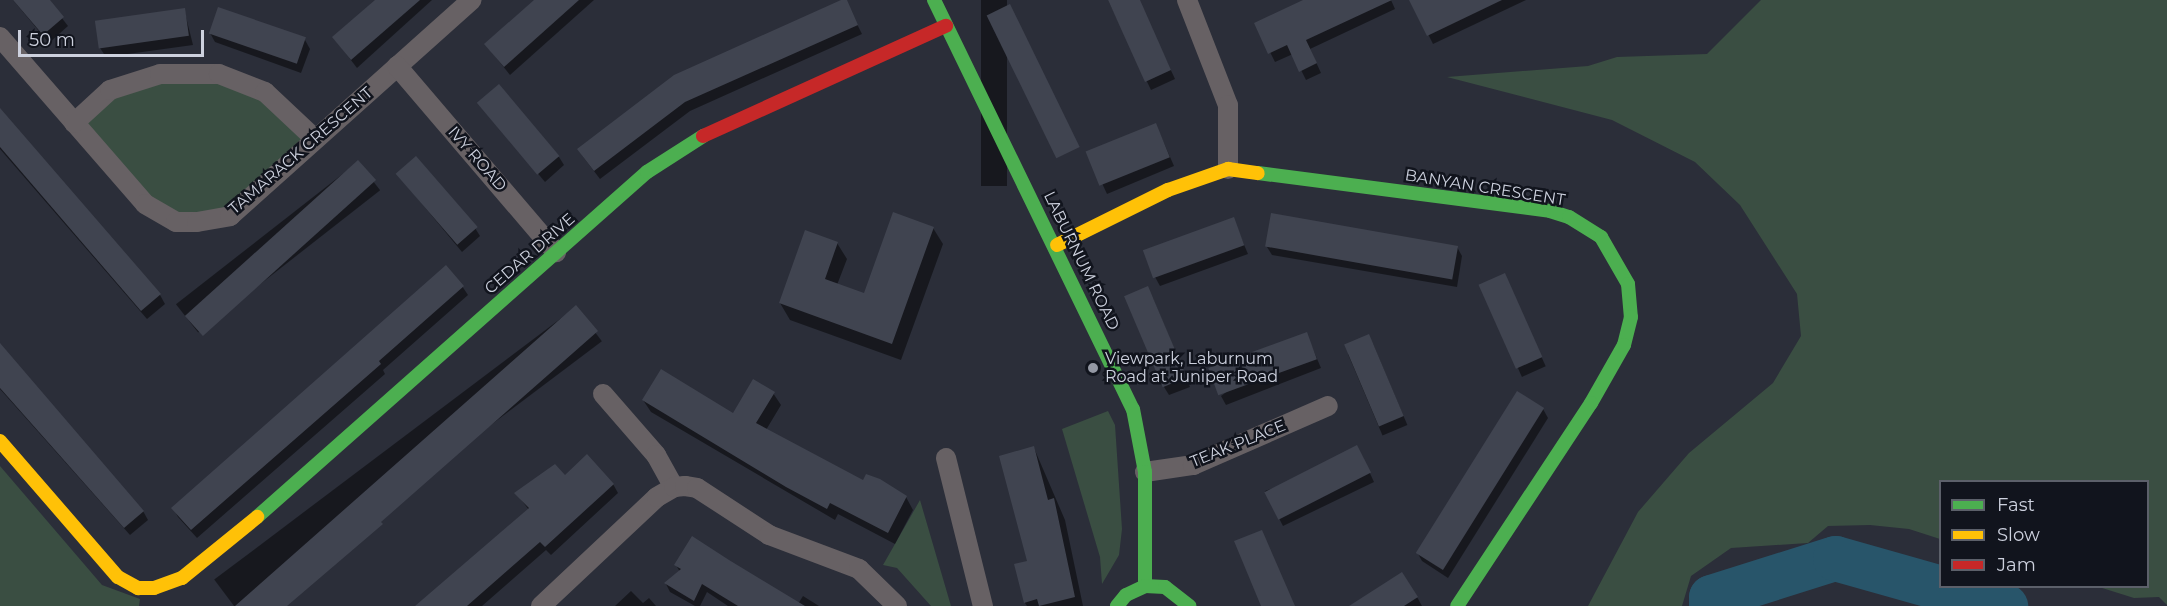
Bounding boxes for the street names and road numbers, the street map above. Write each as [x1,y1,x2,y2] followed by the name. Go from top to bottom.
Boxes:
[225,83,377,219] street label: TAMARACK CRESCENT
[444,123,510,195] street label: IVY ROAD
[1403,166,1567,210] street label: BANYAN CRESCENT
[1039,189,1123,333] street label: LABURNUM ROAD
[481,210,579,298] street label: CEDAR DRIVE
[1188,416,1288,472] street label: TEAK PLACE

